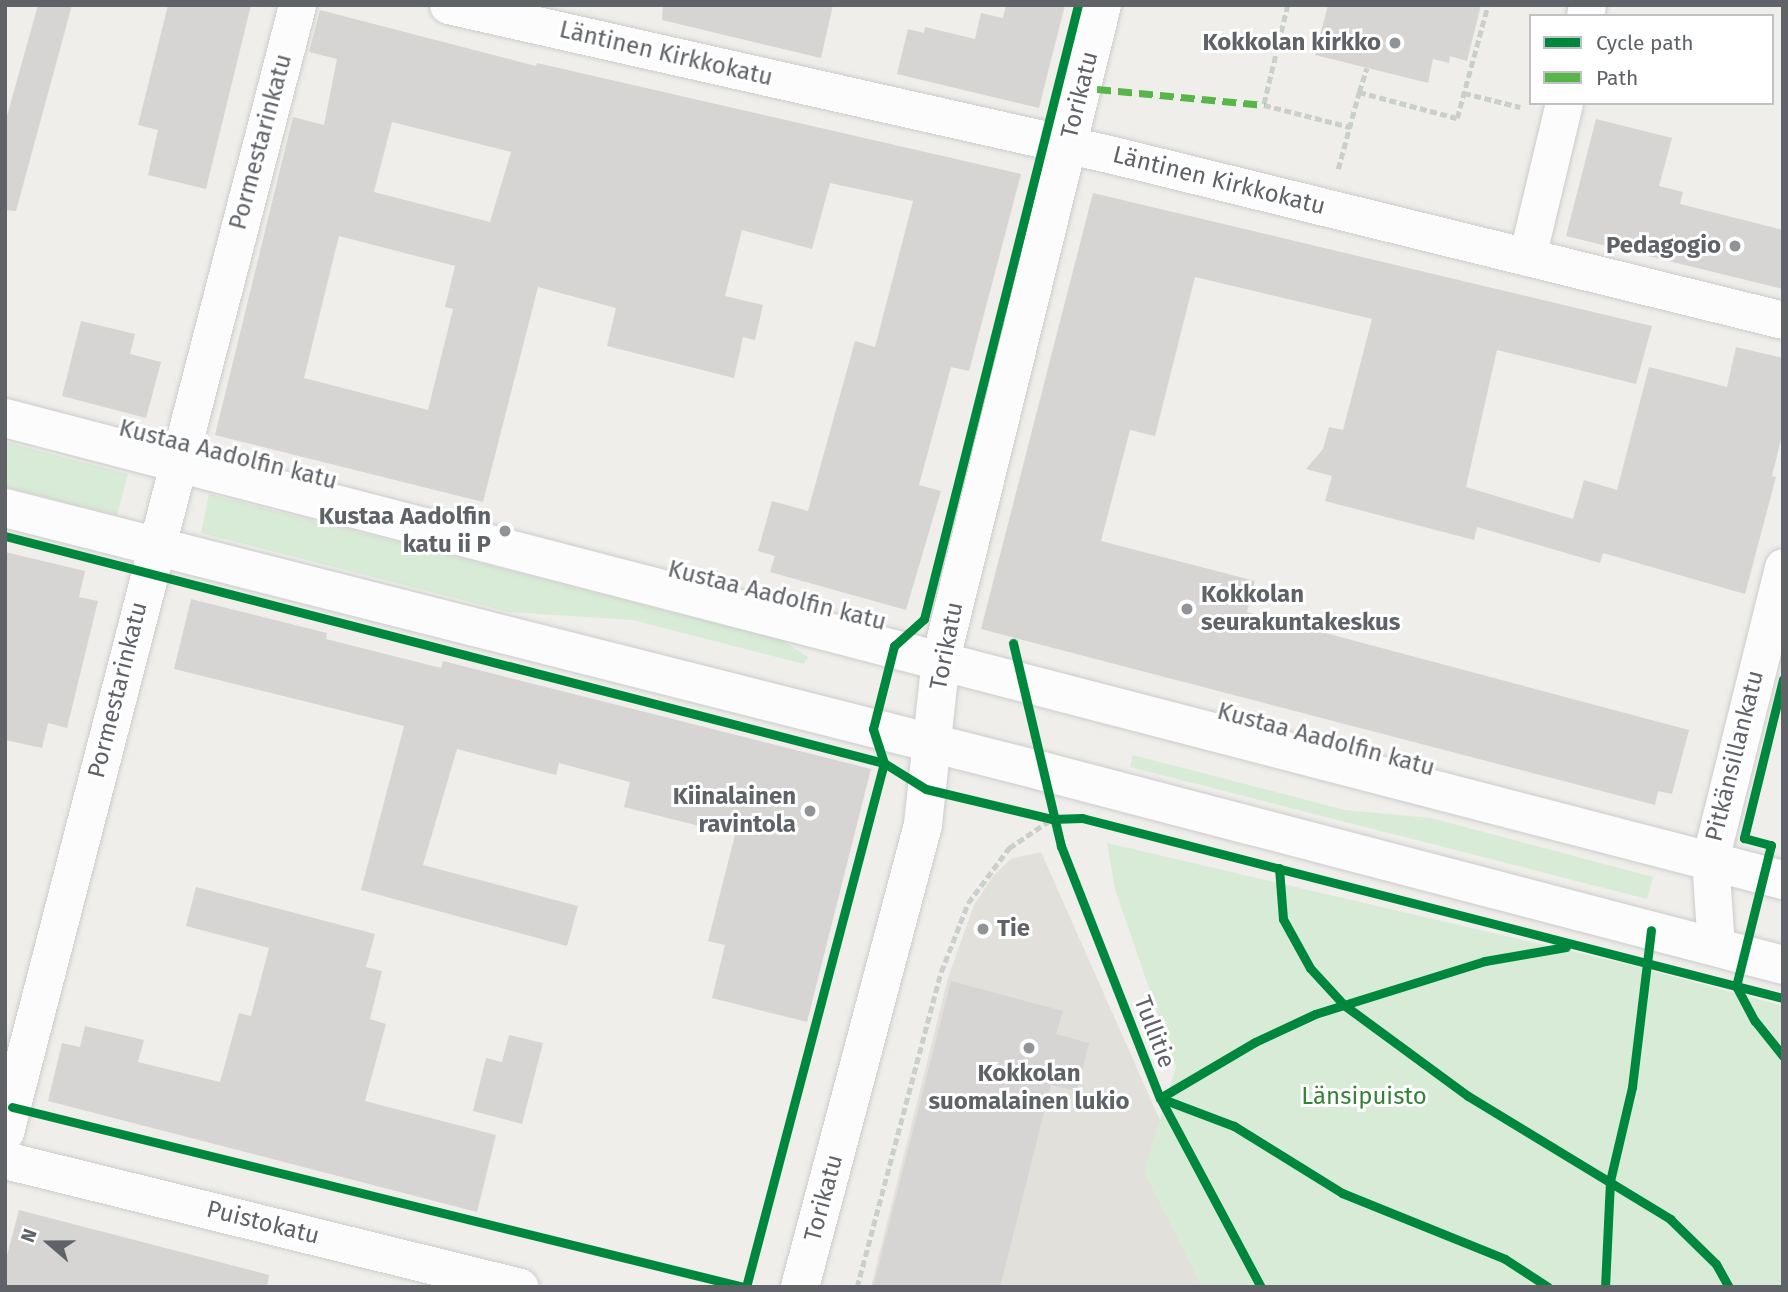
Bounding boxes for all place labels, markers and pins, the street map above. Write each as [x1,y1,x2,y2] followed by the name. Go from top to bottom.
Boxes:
[1202,29,1381,57] place label: Kokkolan kirkko
[1387,35,1403,51] marker: Kokkolan kirkko
[1606,232,1721,260] place label: Pedagogio
[1727,238,1743,254] marker: Pedagogio
[319,503,491,559] place label: Kustaa Aadolfin katu ii P
[497,523,513,539] marker: Kustaa Aadolfin katu ii P
[1201,581,1400,637] place label: Kokkolan seurakuntakeskus
[1179,601,1195,617] marker: Kokkolan seurakuntakeskus
[673,783,796,839] place label: Kiinalainen ravintola
[802,803,818,819] marker: Kiinalainen ravintola
[997,915,1030,943] place label: Tie
[975,921,991,937] marker: Tie
[1021,1040,1037,1056] marker: Kokkolan suomalainen lukio
[929,1060,1129,1116] place label: Kokkolan suomalainen lukio

